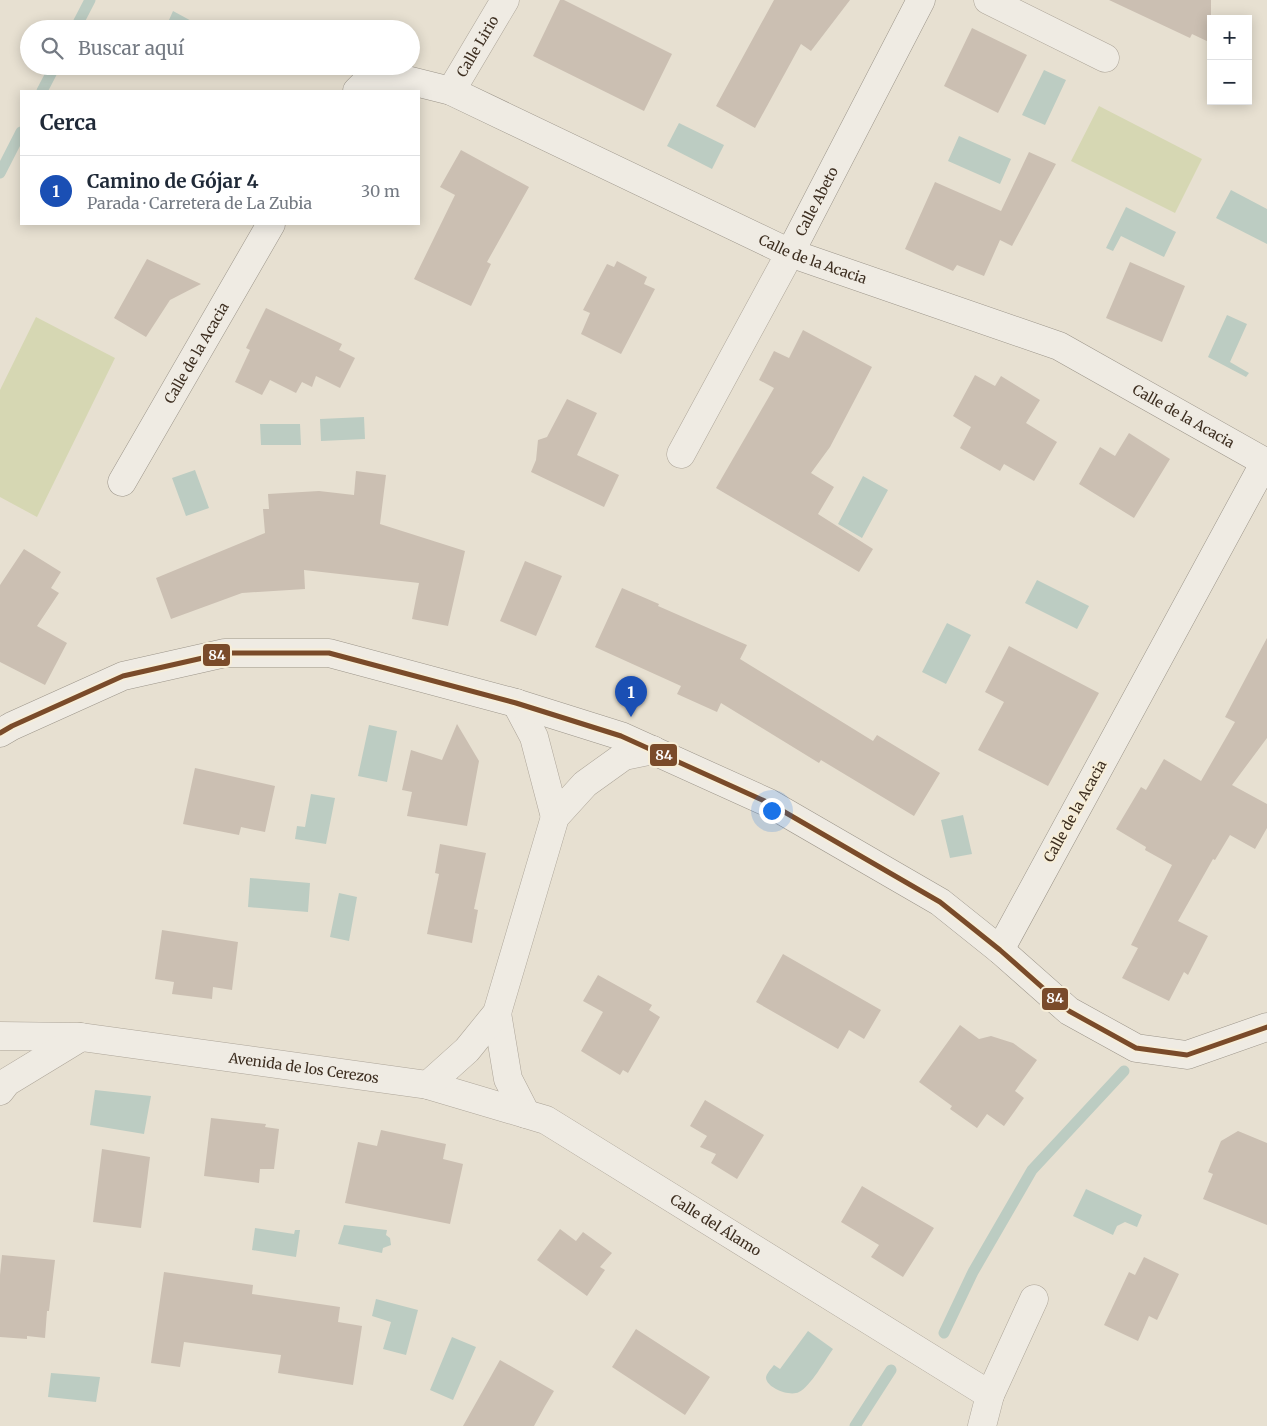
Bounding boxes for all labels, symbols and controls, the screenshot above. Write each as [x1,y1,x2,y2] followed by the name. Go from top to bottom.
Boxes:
[452,12,503,80] street label: Calle Lirio
[1207,15,1252,105] map controls
[1207,15,1252,60] button: +
[20,20,420,75] search box
[38,34,66,62] icon: search
[78,36,184,60] text: Buscar aquí
[1207,60,1252,105] button: −
[40,109,97,136] text: Cerca
[791,164,842,239] street label: Calle Abeto
[87,169,259,193] text: Camino de Gójar 4
[52,181,60,201] text: 1
[361,181,400,201] text: 30 m
[87,193,312,213] text: Parada · Carretera de La Zubia
[756,230,870,288] street label: Calle de la Acacia
[160,299,233,407] street label: Calle de la Acacia
[1129,380,1238,452] street label: Calle de la Acacia
[202,643,231,667] line badge: 84
[208,646,226,664] text: 84
[615,676,647,717] pin: 1
[649,743,678,767] line badge: 84
[655,746,673,764] text: 84
[1040,756,1111,865] street label: Calle de la Acacia
[759,798,785,824] your location
[1041,987,1069,1011] line badge: 84
[1046,989,1064,1007] text: 84
[227,1048,380,1087] street label: Avenida de los Cerezos
[667,1190,765,1260] street label: Calle del Álamo

